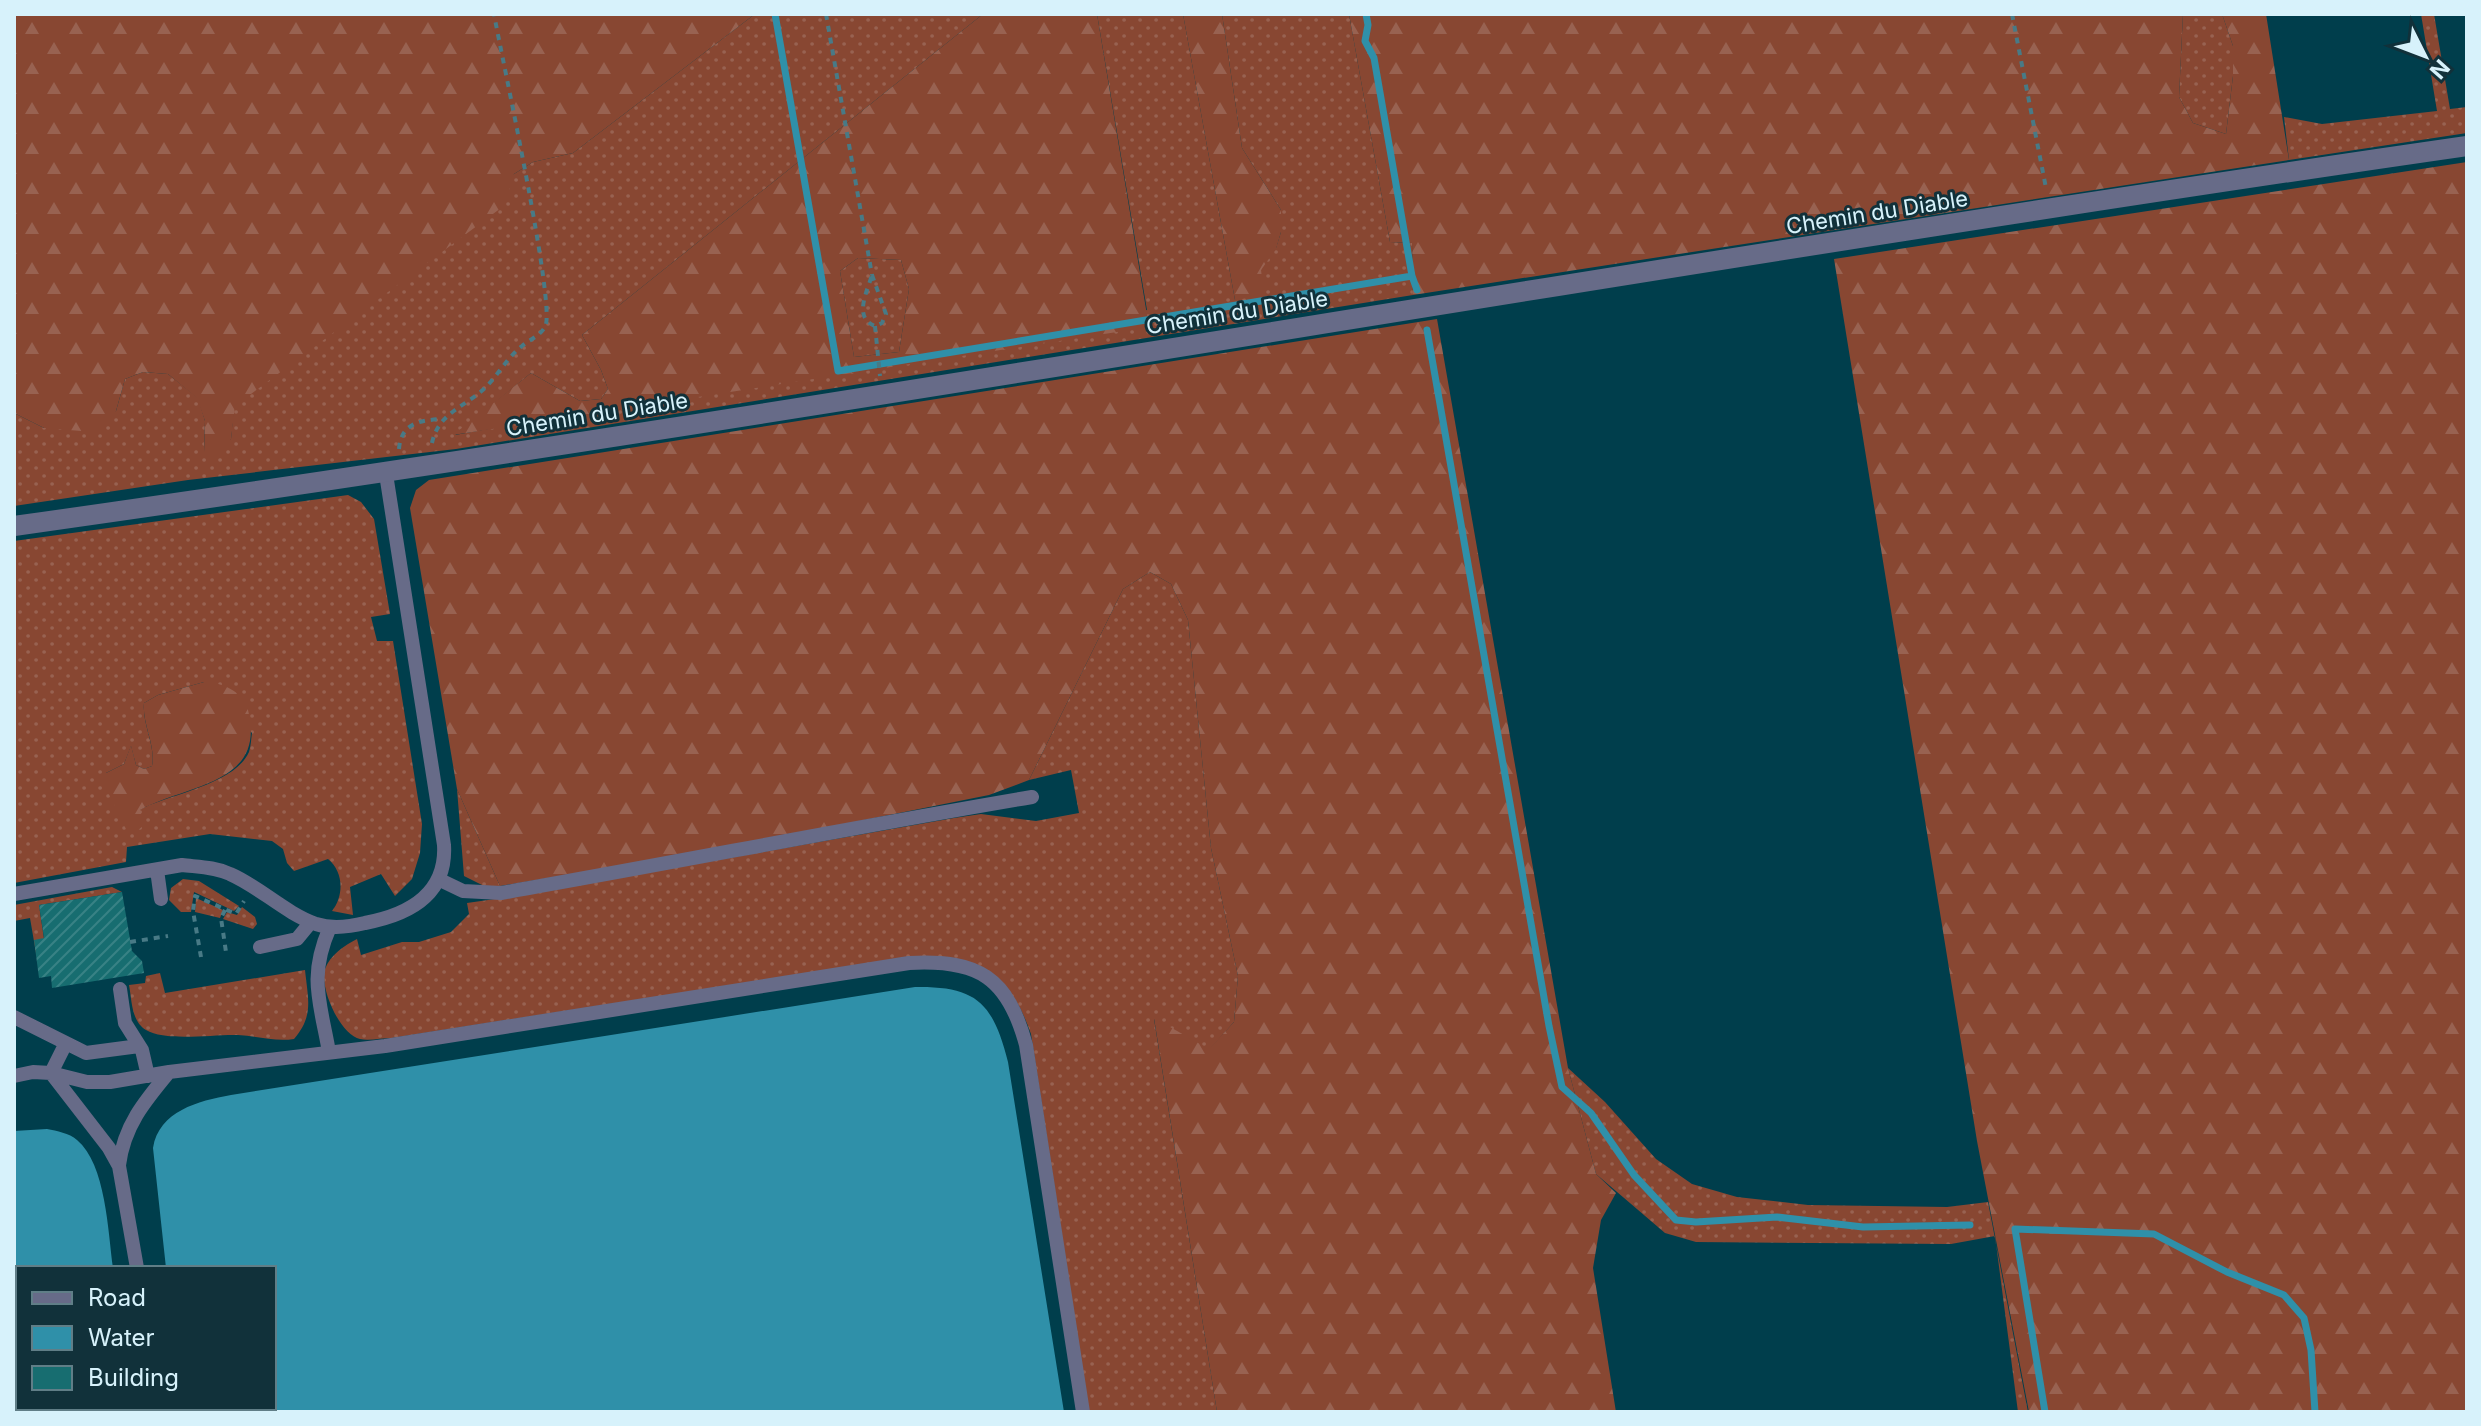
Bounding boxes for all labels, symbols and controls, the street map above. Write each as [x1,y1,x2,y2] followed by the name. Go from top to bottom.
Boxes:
[2385,16,2465,96] north arrow
[2425,54,2455,84] text: N
[1784,185,1970,239] street label: Chemin du Diable
[1144,285,1330,339] street label: Chemin du Diable
[504,387,690,441] street label: Chemin du Diable
[16,1266,276,1410] legend
[88,1283,146,1312] text: Road
[88,1323,155,1352] text: Water
[88,1363,179,1392] text: Building

